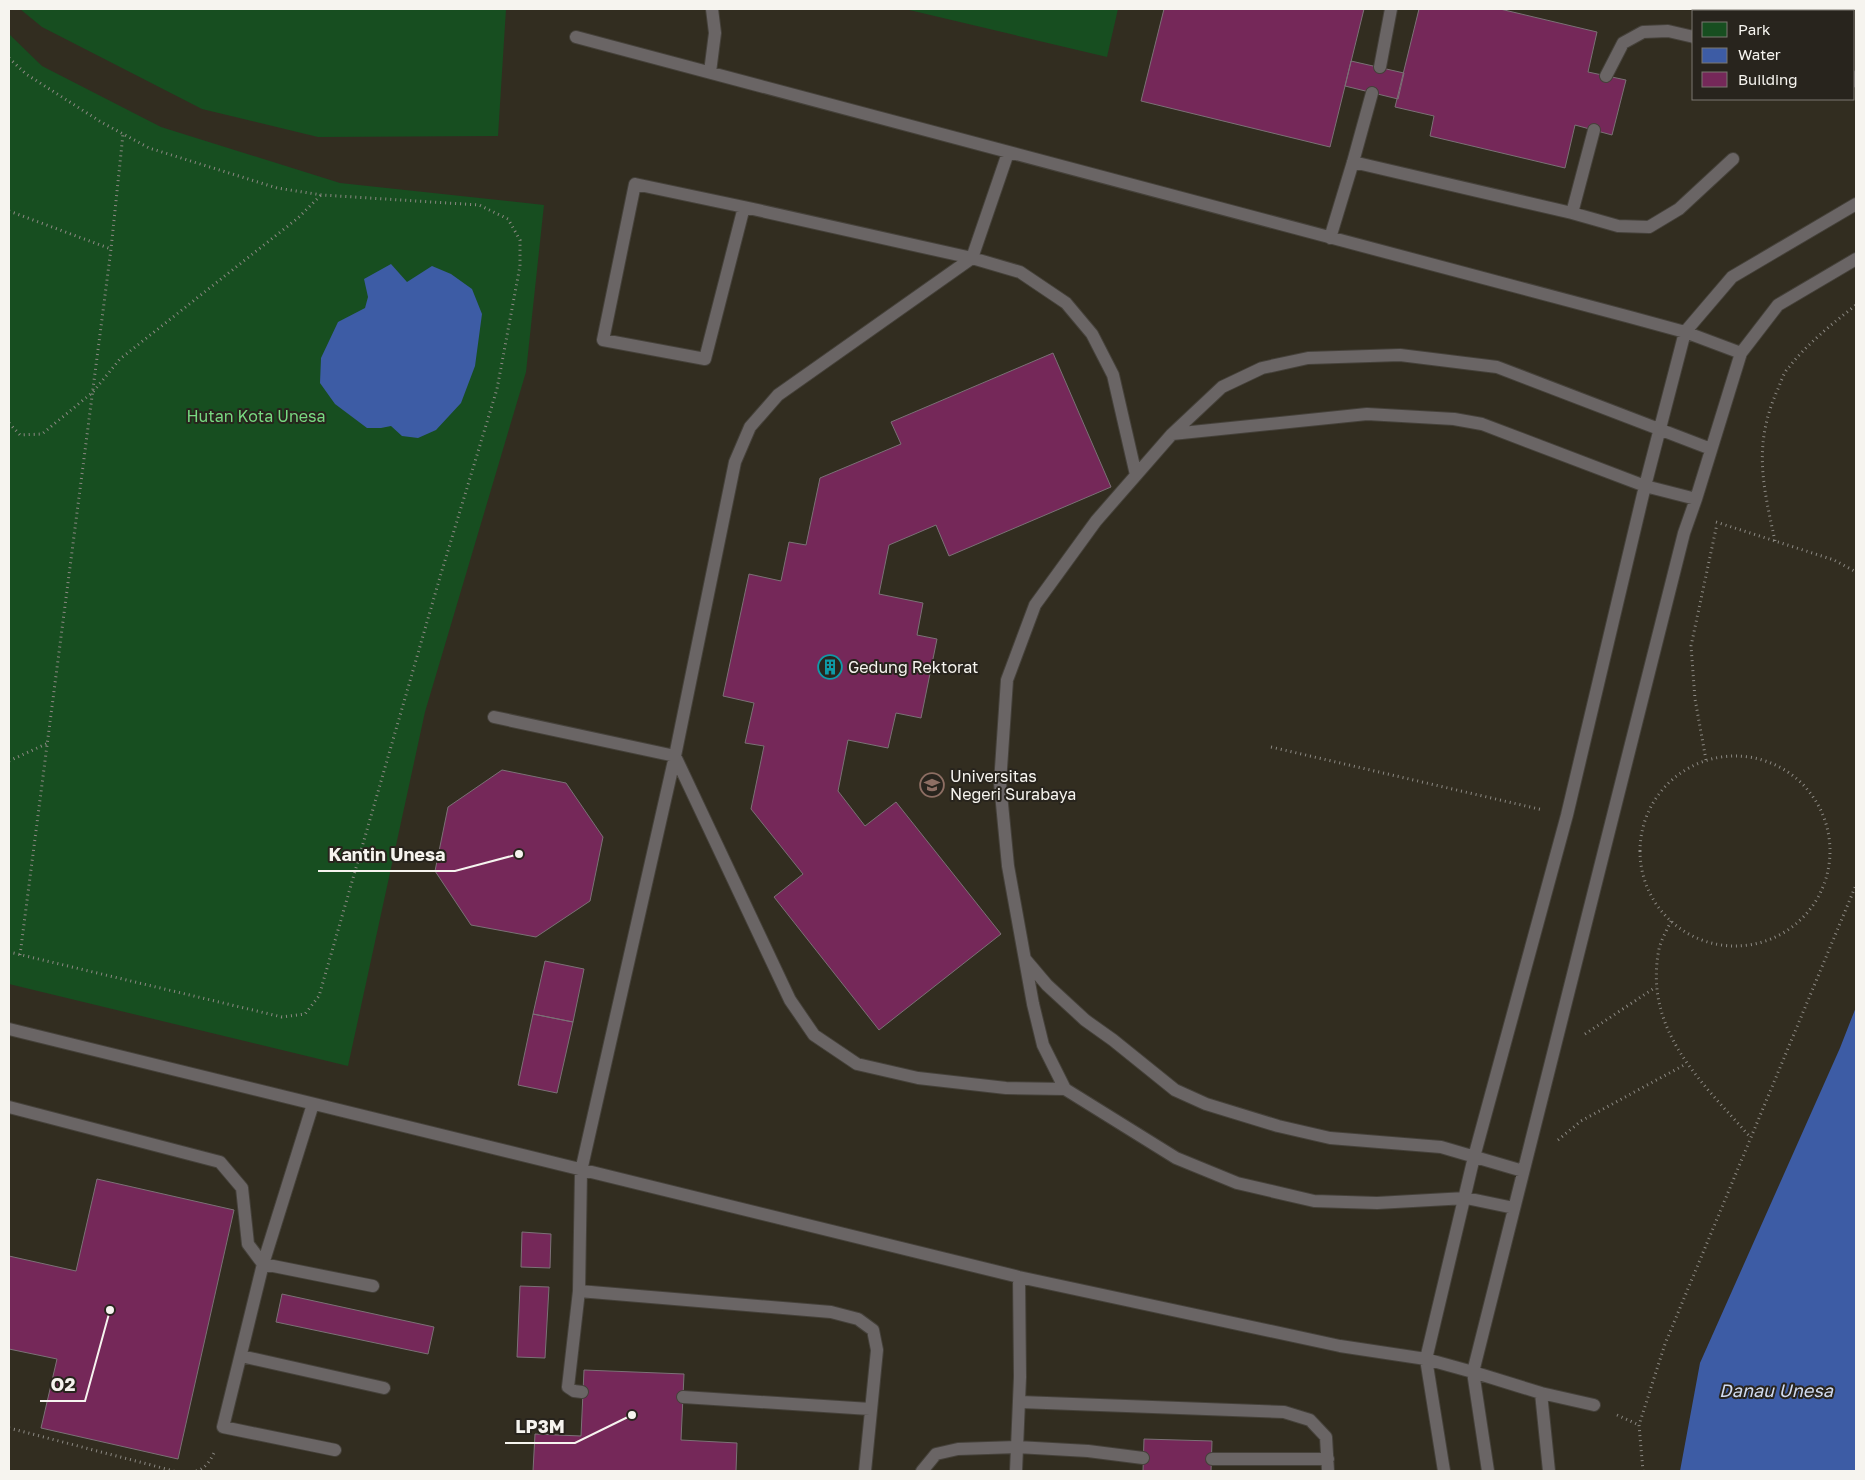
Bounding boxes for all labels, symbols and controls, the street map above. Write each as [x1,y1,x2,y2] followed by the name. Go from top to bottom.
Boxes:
[1692,10,1855,100] legend
[1738,20,1771,38] text: Park
[1738,45,1781,63] text: Water
[1738,70,1798,88] text: Building
[186,406,326,426] park label: Hutan Kota Unesa
[817,654,843,680] building icon: Gedung Rektorat
[848,657,978,677] place label: Gedung Rektorat
[950,766,1076,804] place label: Universitas Negeri Surabaya
[919,772,945,798] school or university icon: Universitas Negeri Surabaya
[318,838,455,871] callout: Kantin Unesa
[329,843,445,865] text: Kantin Unesa
[40,1368,85,1401] callout: O2
[51,1373,75,1395] text: O2
[1719,1379,1834,1401] water label: Danau Unesa
[505,1410,575,1443] callout: LP3M
[515,1415,565,1437] text: LP3M

